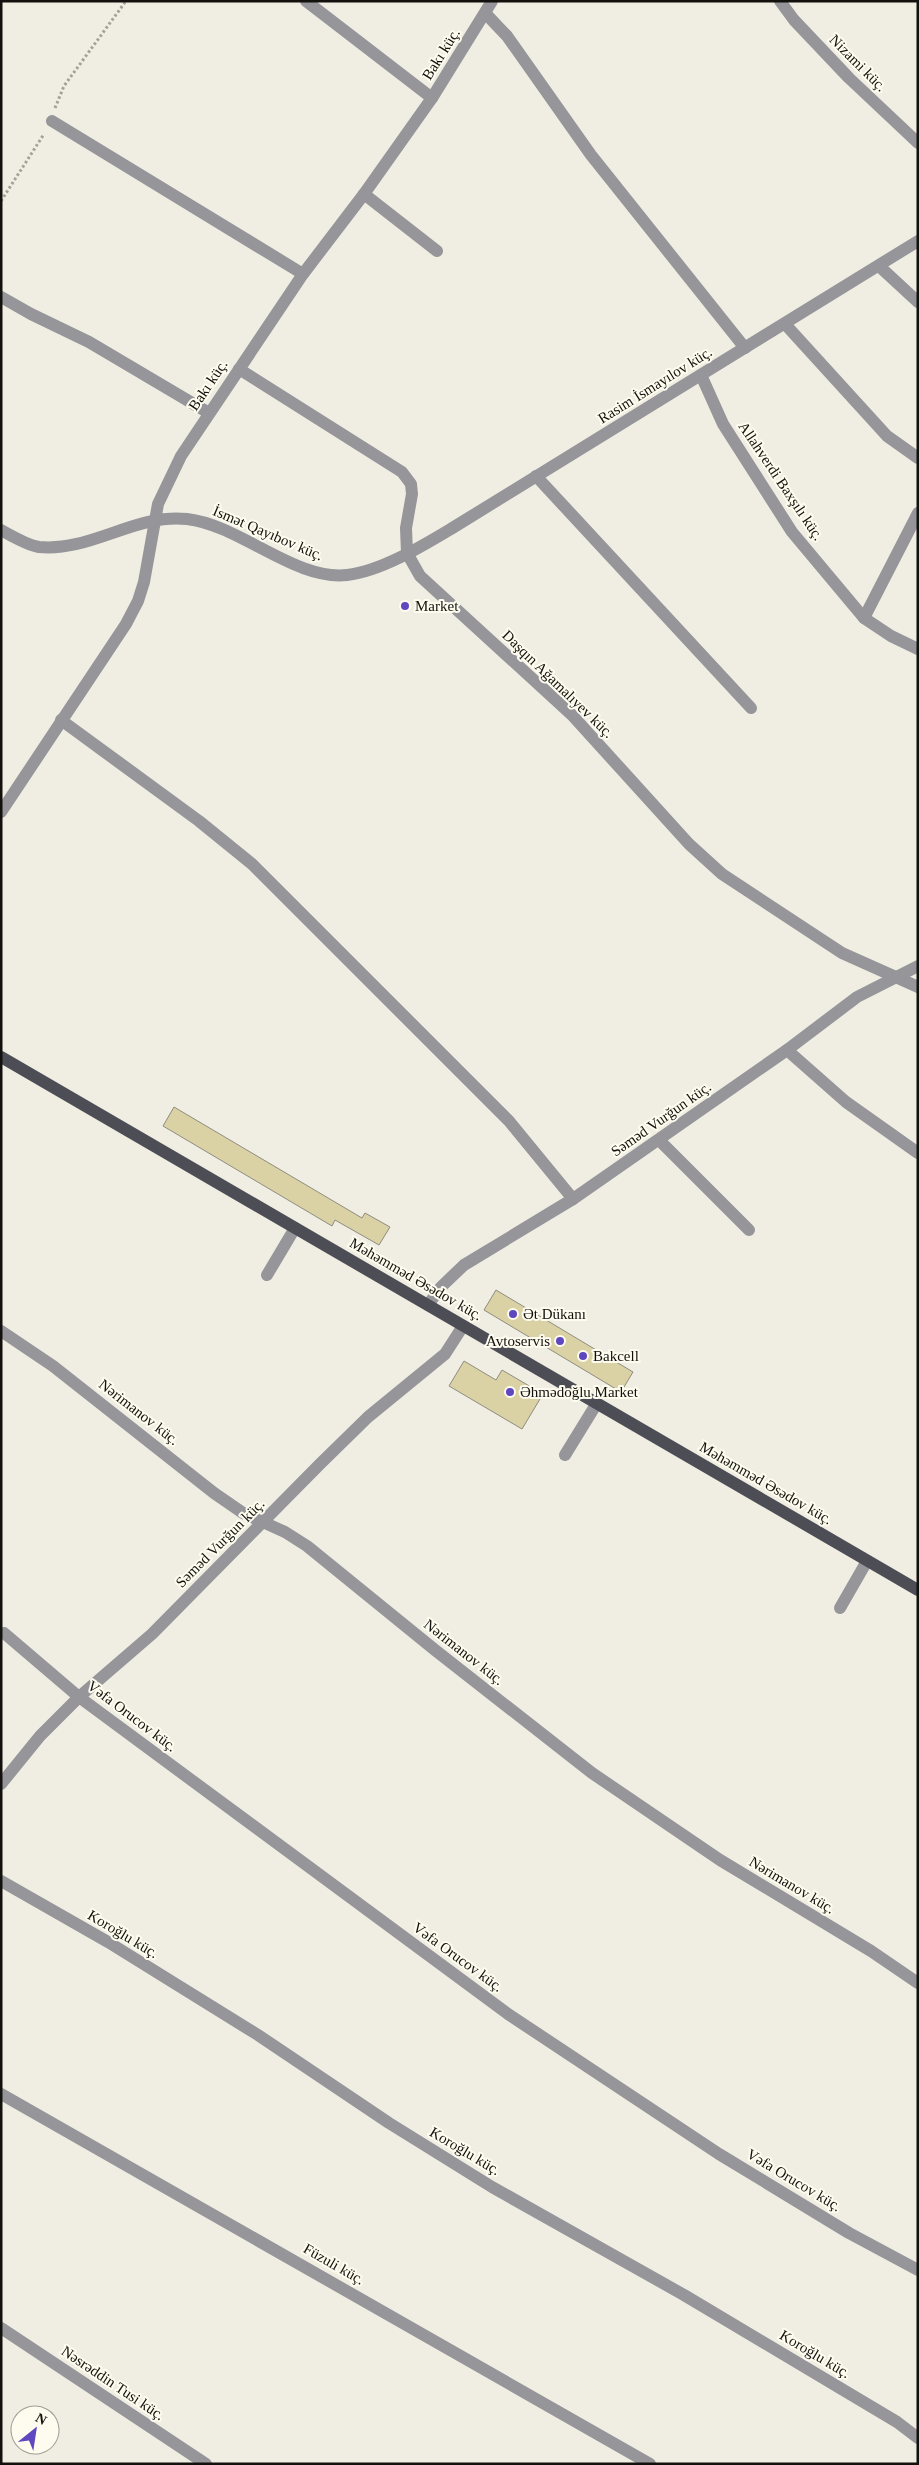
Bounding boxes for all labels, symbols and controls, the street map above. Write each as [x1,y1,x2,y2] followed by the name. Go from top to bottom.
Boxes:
[419,25,463,83] street label: Bakı küç.
[826,31,890,95] street label: Nizami küç.
[595,343,715,427] street label: Rasim İsmayılov küç.
[185,357,231,413] street label: Bakı küç.
[735,419,827,543] street label: Allahverdi Baxşılı küç.
[211,503,325,563] street label: İsmət Qayıbov küç.
[415,598,459,614] place label: Market
[399,600,411,612] marker: Market
[499,627,617,741] street label: Daşqın Ağamalıyev küç.
[608,1078,714,1160] street label: Səməd Vurğun küç.
[347,1234,485,1324] street label: Məhəmməd Əsədov küç.
[523,1306,586,1322] place label: Ət Dükanı
[507,1308,519,1320] marker: Ət Dükanı
[486,1333,550,1349] place label: Avtoservis
[554,1335,566,1347] marker: Avtoservis
[593,1348,639,1364] place label: Bakcell
[577,1350,589,1362] marker: Bakcell
[96,1376,182,1448] street label: Nərimanov küç.
[520,1384,639,1400] place label: Əhmədoğlu Market
[504,1386,516,1398] marker: Əhmədoğlu Market
[697,1438,835,1528] street label: Məhəmməd Əsədov küç.
[172,1495,268,1591] street label: Səməd Vurğun küç.
[421,1616,507,1688] street label: Nərimanov küç.
[84,1677,180,1755] street label: Vəfa Orucov küç.
[746,1853,838,1917] street label: Nərimanov küç.
[85,1907,161,1961] street label: Koroğlu küç.
[410,1919,506,1995] street label: Vəfa Orucov küç.
[427,2124,503,2178] street label: Koroğlu küç.
[744,2146,844,2214] street label: Vəfa Orucov küç.
[301,2240,367,2288] street label: Füzuli küç.
[777,2327,853,2381] street label: Koroğlu küç.
[59,2343,167,2423] street label: Nəsrəddin Tusi küç.
[10,2405,60,2455] north arrow
[33,2410,49,2428] text: N

